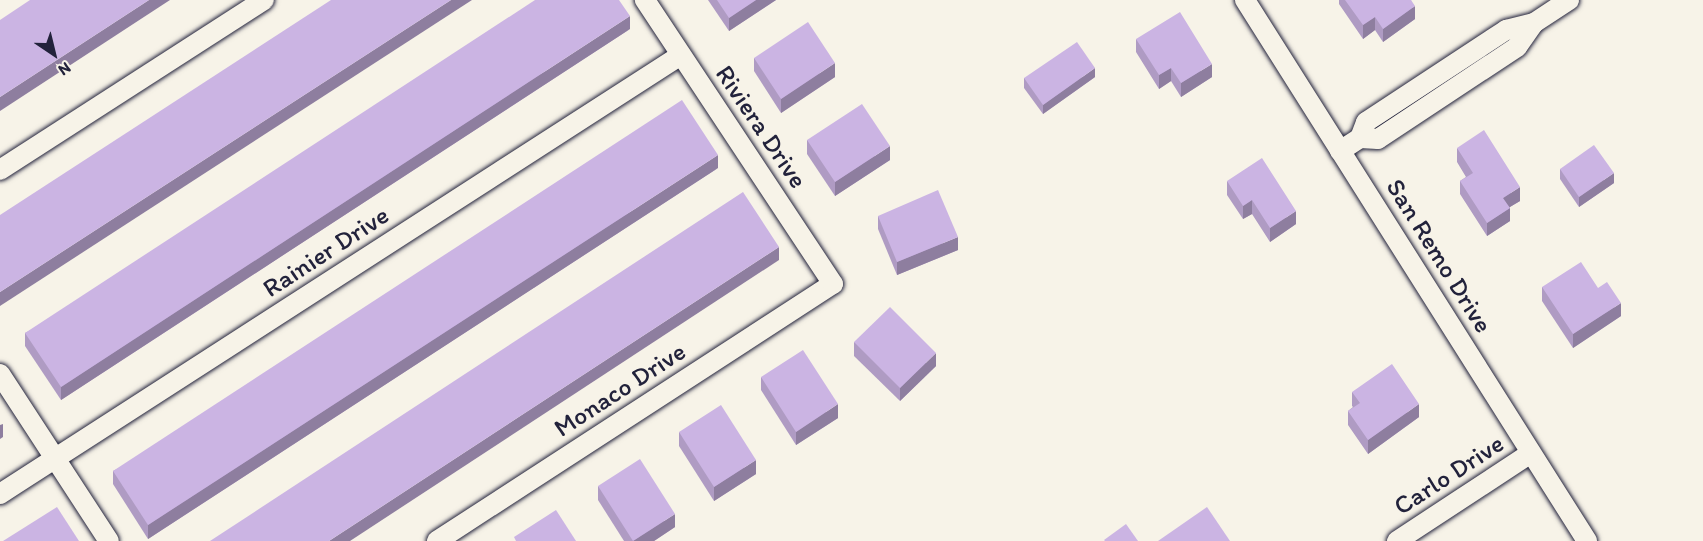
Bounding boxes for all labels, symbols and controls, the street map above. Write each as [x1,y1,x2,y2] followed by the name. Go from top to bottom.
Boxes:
[24,24,84,84] north arrow
[55,58,74,80] text: N
[709,60,813,194] street label: Riviera Drive
[1379,173,1499,339] street label: San Remo Drive
[257,200,395,304] street label: Rainier Drive
[548,336,692,444] street label: Monaco Drive
[1388,428,1510,522] street label: Carlo Drive

